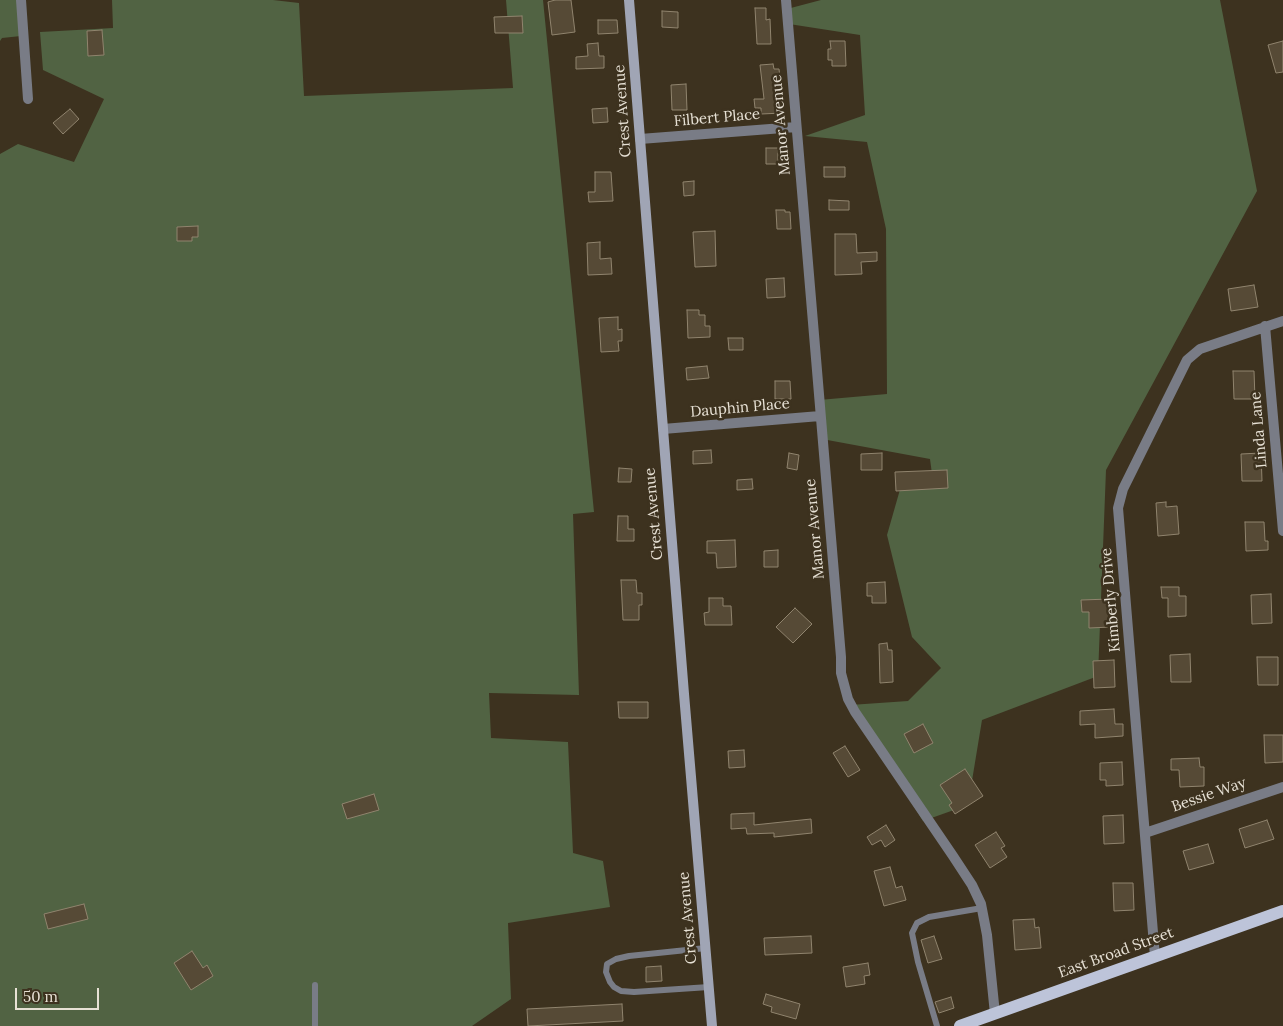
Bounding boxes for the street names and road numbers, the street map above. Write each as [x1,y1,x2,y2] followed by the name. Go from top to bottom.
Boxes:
[611,64,635,158] street label: Crest Avenue
[768,74,794,176] street label: Manor Avenue
[673,105,761,131] street label: Filbert Place
[1247,391,1271,469] street label: Linda Lane
[690,395,790,421] street label: Dauphin Place
[641,467,667,561] street label: Crest Avenue
[802,478,828,580] street label: Manor Avenue
[1097,547,1125,653] street label: Kimberly Drive
[1169,774,1249,816] street label: Bessie Way
[675,871,701,965] street label: Crest Avenue
[1056,924,1176,982] street label: East Broad Street

